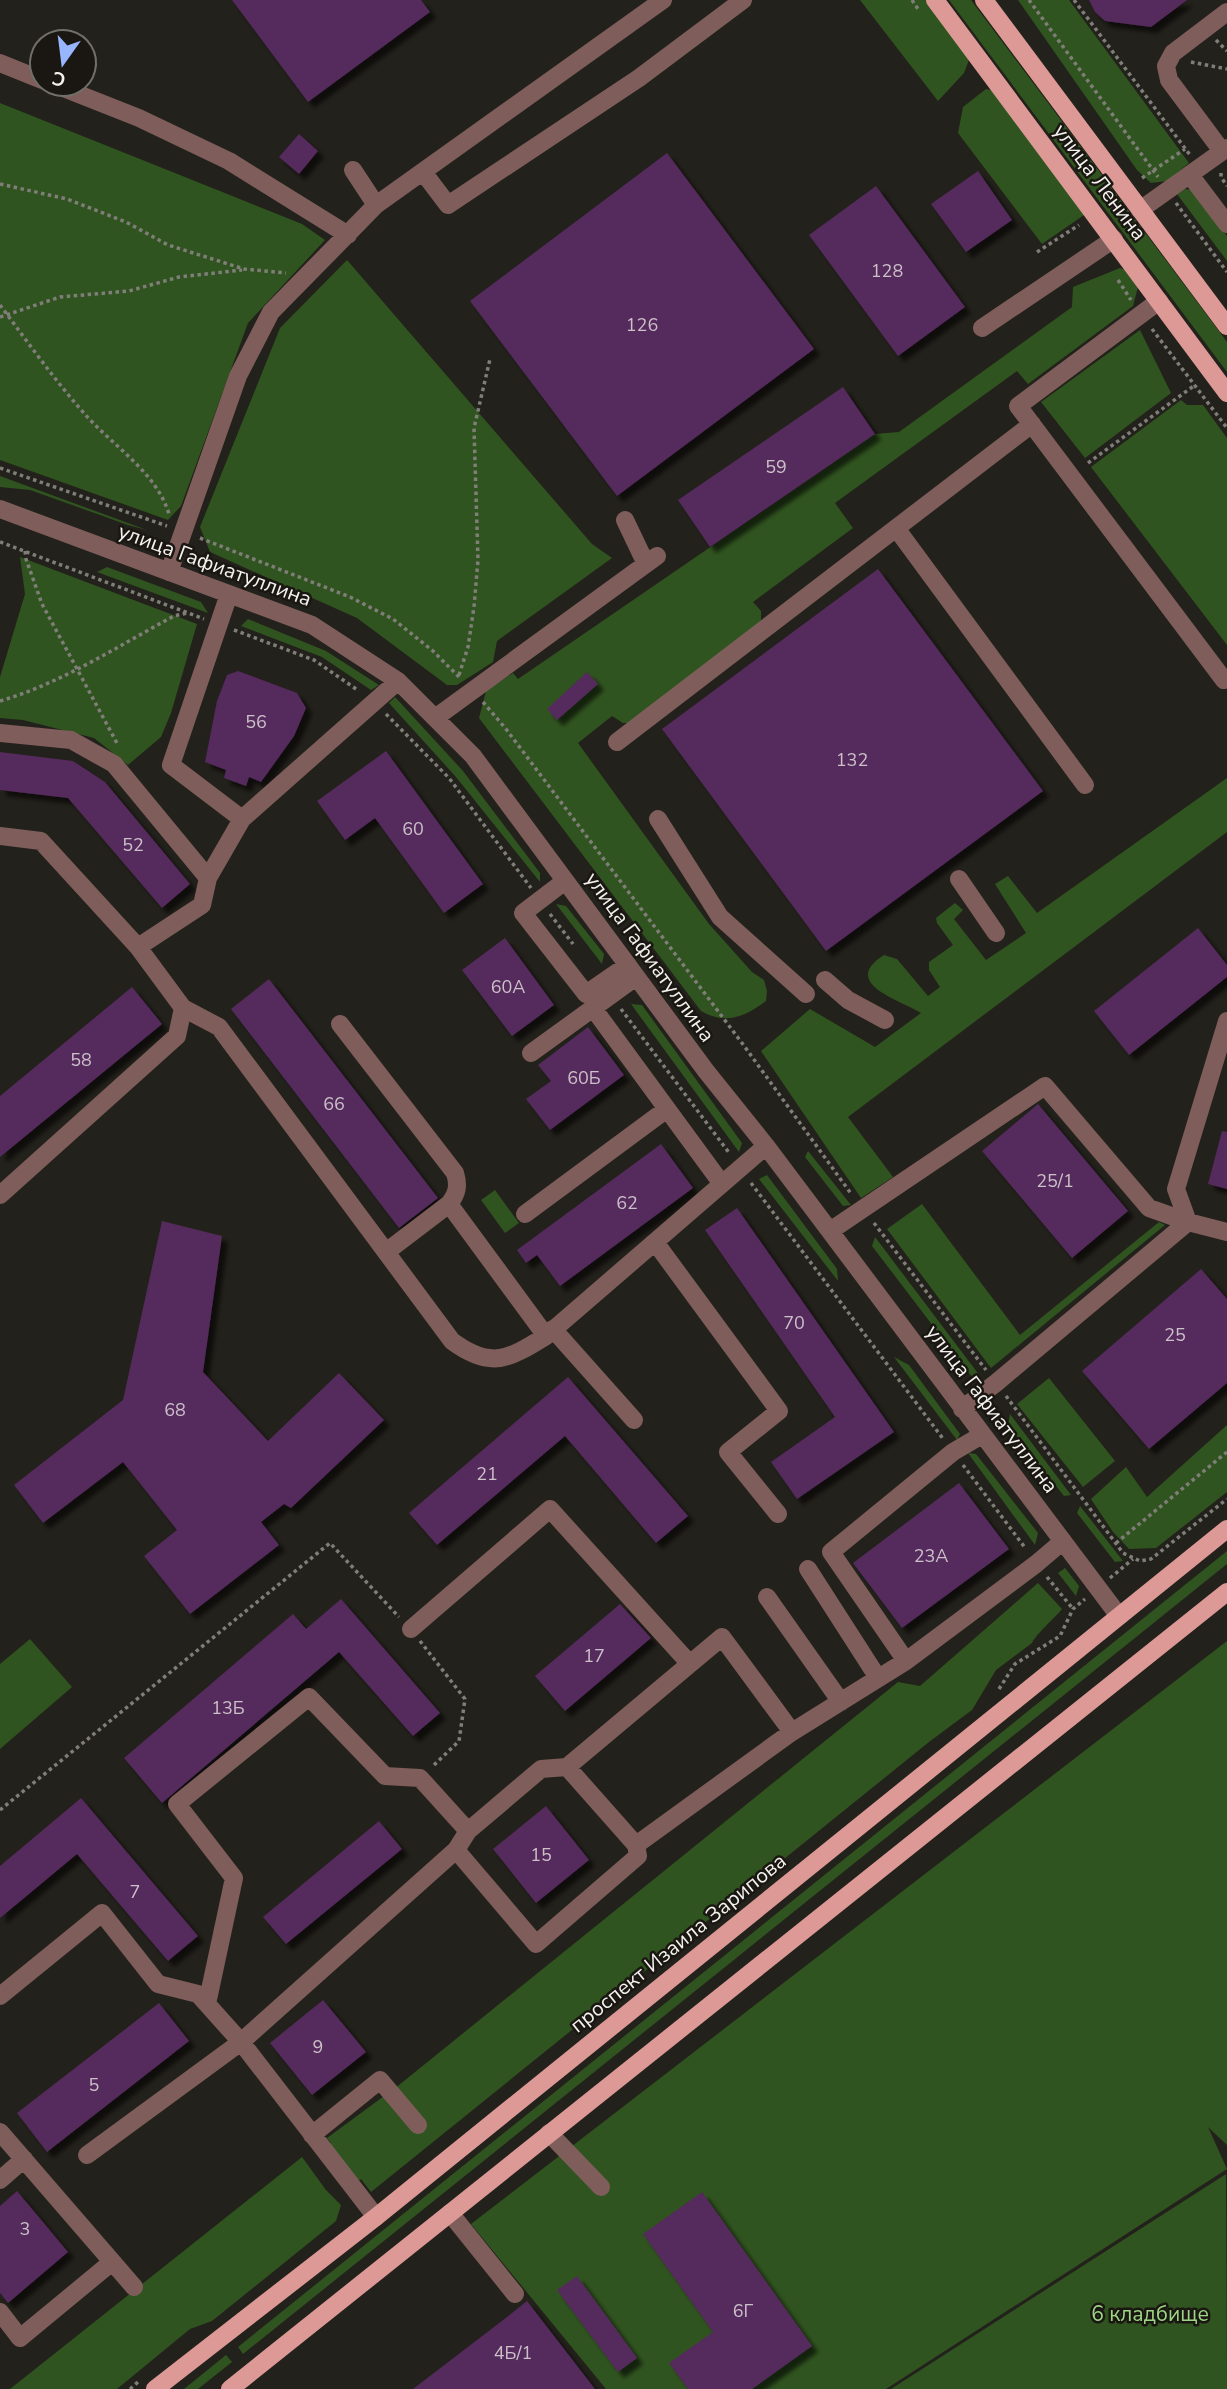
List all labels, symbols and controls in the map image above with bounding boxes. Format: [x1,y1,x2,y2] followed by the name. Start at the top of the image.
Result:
[28,28,98,98] north arrow
[50,64,69,93] text: С
[1047,118,1153,246] street label: улица Ленина
[871,259,903,283] house number: 128
[626,313,658,337] house number: 126
[765,455,787,479] house number: 59
[114,517,316,613] street label: улица Гафиатуллина
[245,710,267,734] house number: 56
[836,748,868,772] house number: 132
[402,817,424,841] house number: 60
[122,833,144,857] house number: 52
[579,866,721,1048] street label: улица Гафиатуллина
[491,975,525,999] house number: 60А
[70,1048,92,1072] house number: 58
[567,1066,601,1090] house number: 60Б
[323,1092,345,1116] house number: 66
[1036,1169,1074,1193] house number: 25/1
[616,1191,638,1215] house number: 62
[783,1311,805,1335] house number: 70
[919,1319,1065,1499] street label: улица Гафиатуллина
[1164,1323,1186,1347] house number: 25
[164,1398,186,1422] house number: 68
[476,1462,498,1486] house number: 21
[914,1544,948,1568] house number: 23А
[583,1644,605,1668] house number: 17
[211,1696,245,1720] house number: 13Б
[530,1843,552,1867] house number: 15
[564,1847,792,2039] street label: проспект Изаила Зарипова
[130,1880,140,1904] house number: 7
[313,2035,323,2059] house number: 9
[89,2073,99,2097] house number: 5
[20,2217,30,2241] house number: 3
[733,2299,754,2323] house number: 6Г
[1091,2300,1209,2328] park label: 6 кладбище
[494,2341,532,2365] house number: 4Б/1

